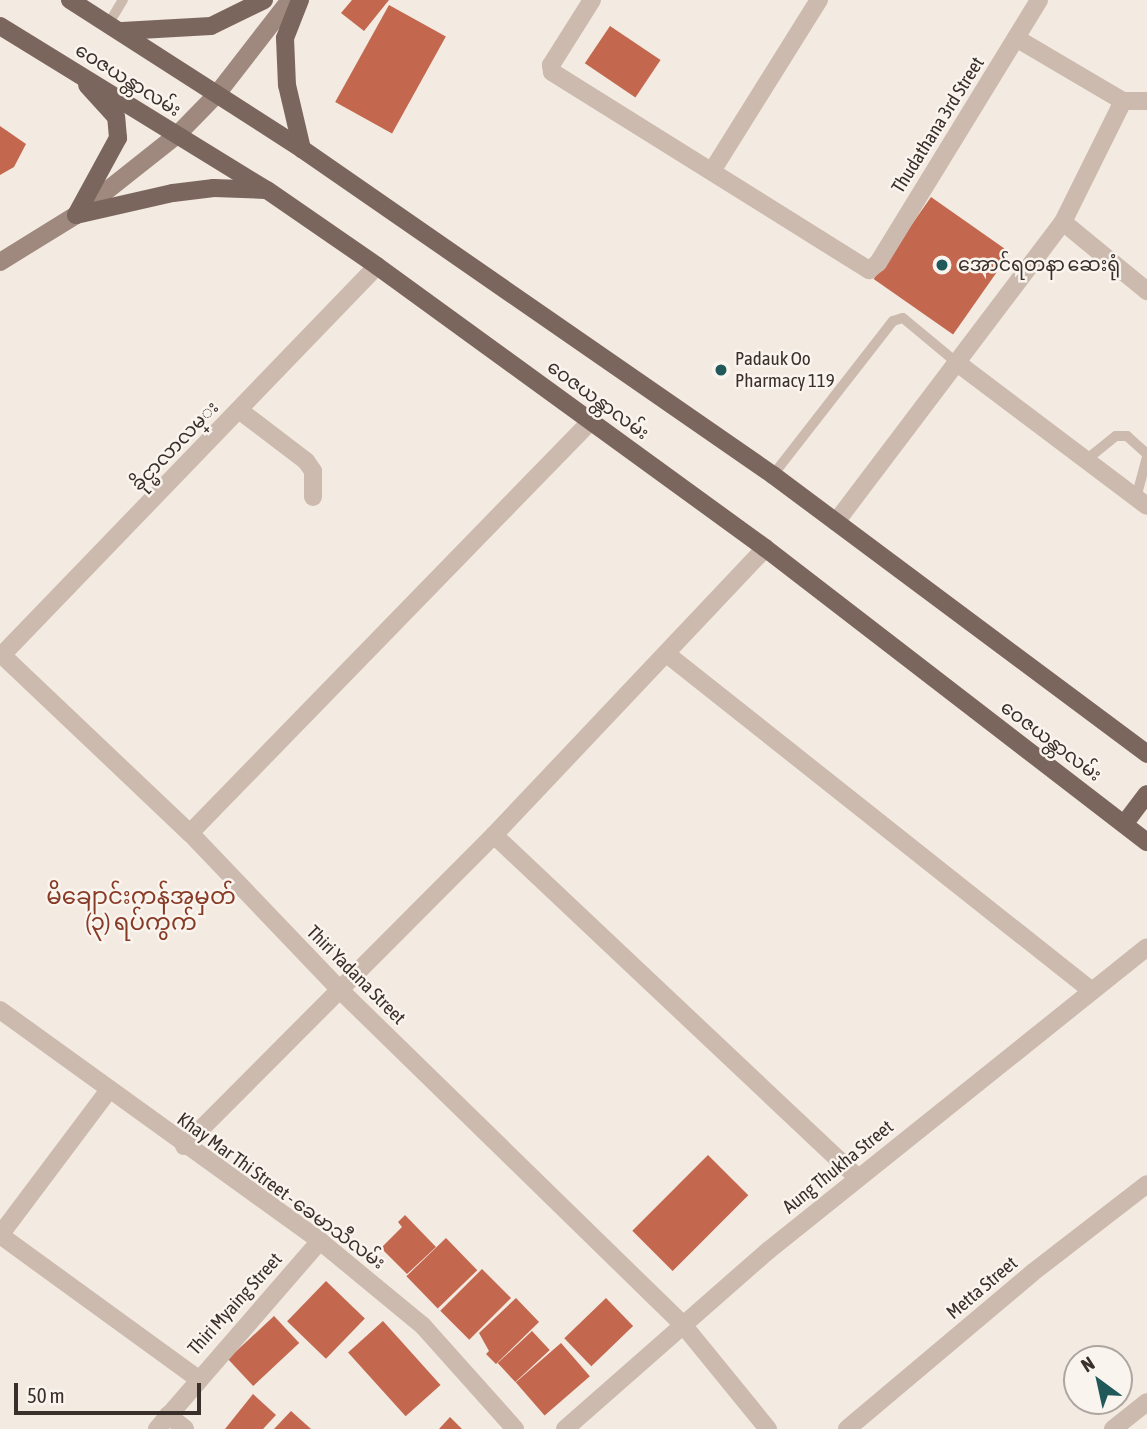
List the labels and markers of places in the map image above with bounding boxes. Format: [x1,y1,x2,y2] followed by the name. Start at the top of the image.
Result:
[958,254,1120,276] place label: အောင်ရတနာ ဆေးရုံ
[932,255,952,275] marker: အောင်ရတနာ ဆေးရုံ
[735,348,835,392] place label: Padauk Oo Pharmacy 119
[713,362,729,378] marker: Padauk Oo Pharmacy 119

